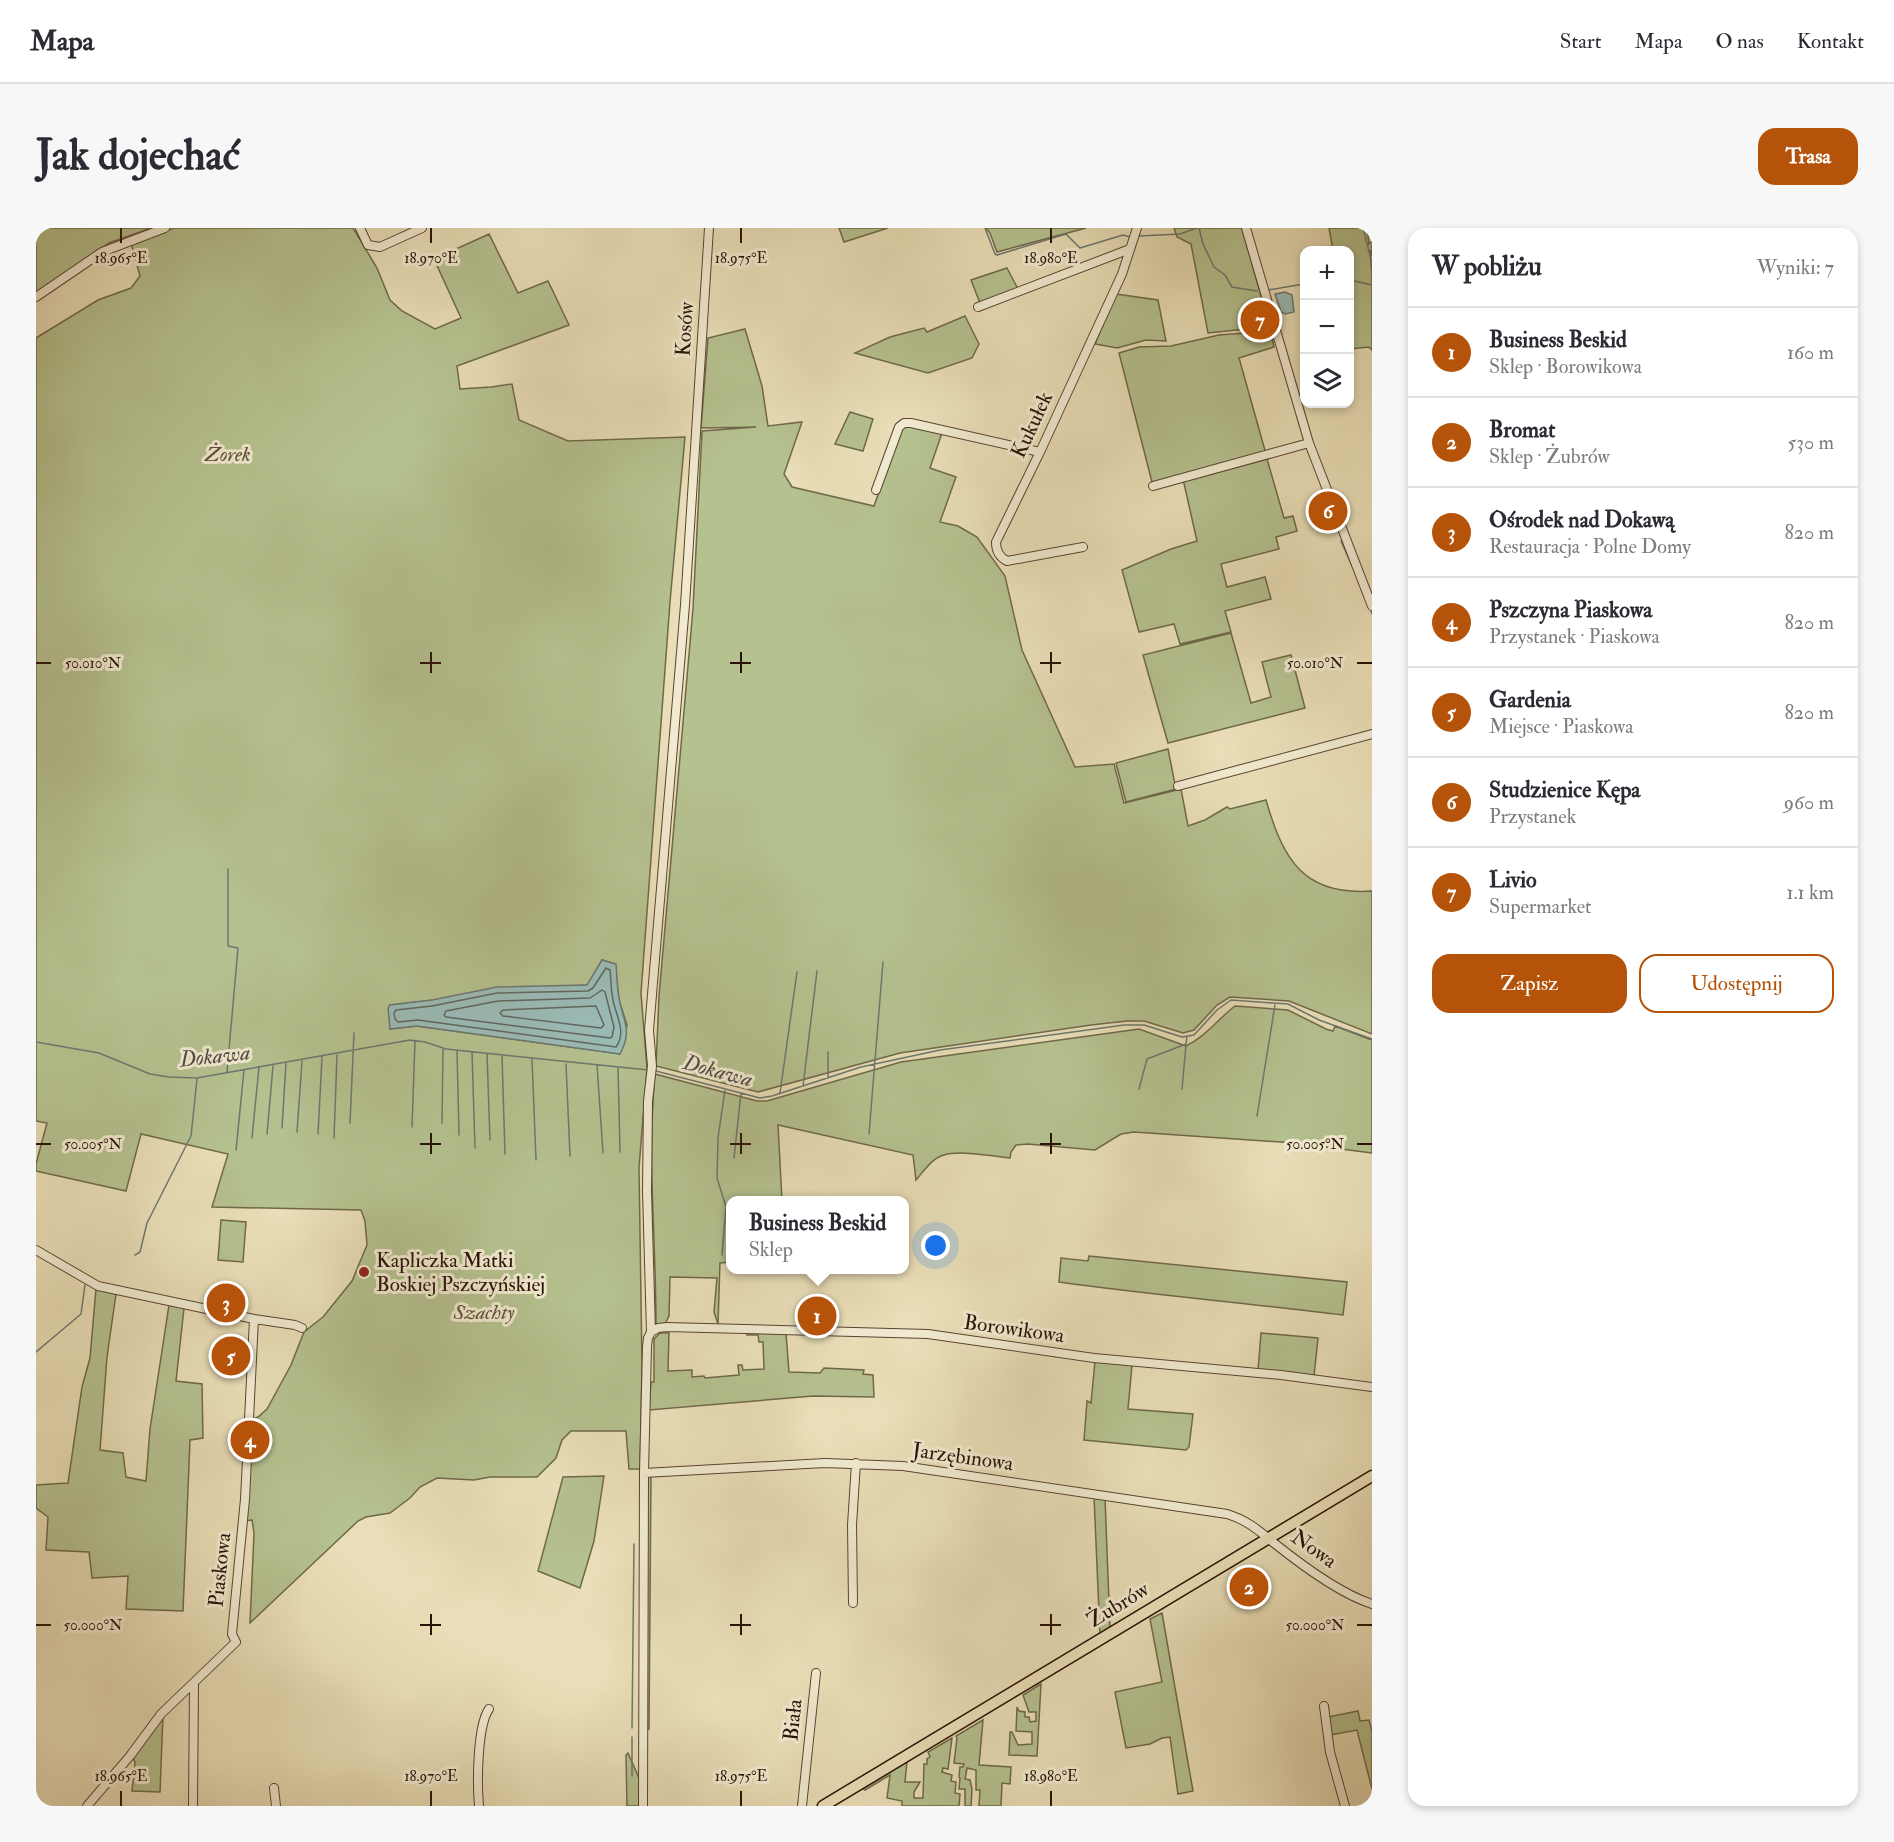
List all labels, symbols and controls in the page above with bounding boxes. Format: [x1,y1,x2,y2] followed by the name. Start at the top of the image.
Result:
[30,24,94,59] text: Mapa
[1560,28,1602,55] text: Start
[1635,28,1683,55] text: Mapa
[1716,28,1764,55] text: O nas
[1797,28,1864,55] text: Kontakt
[1758,128,1858,185] button: Trasa
[36,130,240,182] text: Jak dojechać
[1300,246,1354,408] map controls
[1300,246,1354,300] button: +
[94,249,148,268] text: 18.965°E
[404,249,458,268] text: 18.970°E
[715,249,767,268] text: 18.975°E
[1024,249,1078,268] text: 18.980°E
[1432,251,1542,283] text: W pobliżu
[1757,255,1834,280] text: Wyniki: 7
[1240,298,1280,343] pin: 7
[670,300,700,357] street label: Kosów
[1300,300,1354,354] button: −
[1489,326,1627,354] text: Business Beskid
[1448,340,1455,365] text: 1
[1787,340,1834,365] text: 160 m
[1300,354,1354,408] button: layers
[1489,354,1642,379] text: Sklep · Borowikowa
[1005,388,1059,462] street label: Kukułek
[1489,416,1555,444] text: Bromat
[1446,430,1457,455] text: 2
[1788,430,1834,455] text: 530 m
[204,441,251,468] park label: Żorek
[1489,444,1610,469] text: Sklep · Żubrów
[1308,488,1348,534] pin: 6
[1489,506,1674,534] text: Ośrodek nad Dokawą
[1448,520,1455,545] text: 3
[1784,520,1834,545] text: 820 m
[1489,534,1691,559] text: Restauracja · Polne Domy
[1489,596,1652,624] text: Pszczyna Piaskowa
[1446,610,1457,635] text: 4
[1784,610,1834,635] text: 820 m
[1489,624,1660,649] text: Przystanek · Piaskowa
[65,654,122,673] text: 50.010°N
[1287,654,1344,673] text: 50.010°N
[1489,686,1571,714] text: Gardenia
[1447,700,1456,725] text: 5
[1784,700,1834,725] text: 820 m
[1489,714,1633,739] text: Miejsce · Piaskowa
[1489,776,1640,804] text: Studzienice Kępa
[1446,790,1457,815] text: 6
[1784,790,1834,815] text: 960 m
[1489,804,1576,829] text: Przystanek
[1489,866,1537,894] text: Livio
[1447,880,1456,905] text: 7
[1787,880,1834,905] text: 1.1 km
[1489,894,1592,919] text: Supermarket
[1432,954,1627,1013] button: Zapisz
[1639,954,1834,1013] button: Udostępnij
[177,1038,252,1074] water label: Dokawa
[679,1048,756,1094] water label: Dokawa
[64,1135,122,1154] text: 50.005°N
[1286,1135,1344,1154] text: 50.005°N
[726,1196,909,1274] popup
[749,1209,886,1237] text: Business Beskid
[921,1231,950,1260] your location
[749,1237,793,1262] text: Sklep
[376,1247,545,1298] place label: Kapliczka Matki Boskiej Pszczyńskiej
[357,1265,371,1279] marker: Kapliczka Matki Boskiej Pszczyńskiej
[206,1280,246,1326] pin: 3
[798,1294,836,1338] pin: 1
[453,1299,515,1326] park label: Szachty
[962,1309,1066,1349] street label: Borowikowa
[212,1334,250,1378] pin: 5
[230,1418,270,1462] pin: 4
[910,1436,1016,1477] street label: Jarzębinowa
[1286,1524,1342,1575] street label: Nowa
[203,1531,237,1609] street label: Piaskowa
[1230,1564,1268,1610] pin: 2
[1082,1576,1155,1634] street label: Żubrów
[64,1616,123,1635] text: 50.000°N
[1286,1616,1345,1635] text: 50.000°N
[777,1697,809,1742] street label: Biała
[94,1767,148,1786] text: 18.965°E
[404,1767,458,1786] text: 18.970°E
[715,1767,767,1786] text: 18.975°E
[1024,1767,1078,1786] text: 18.980°E

